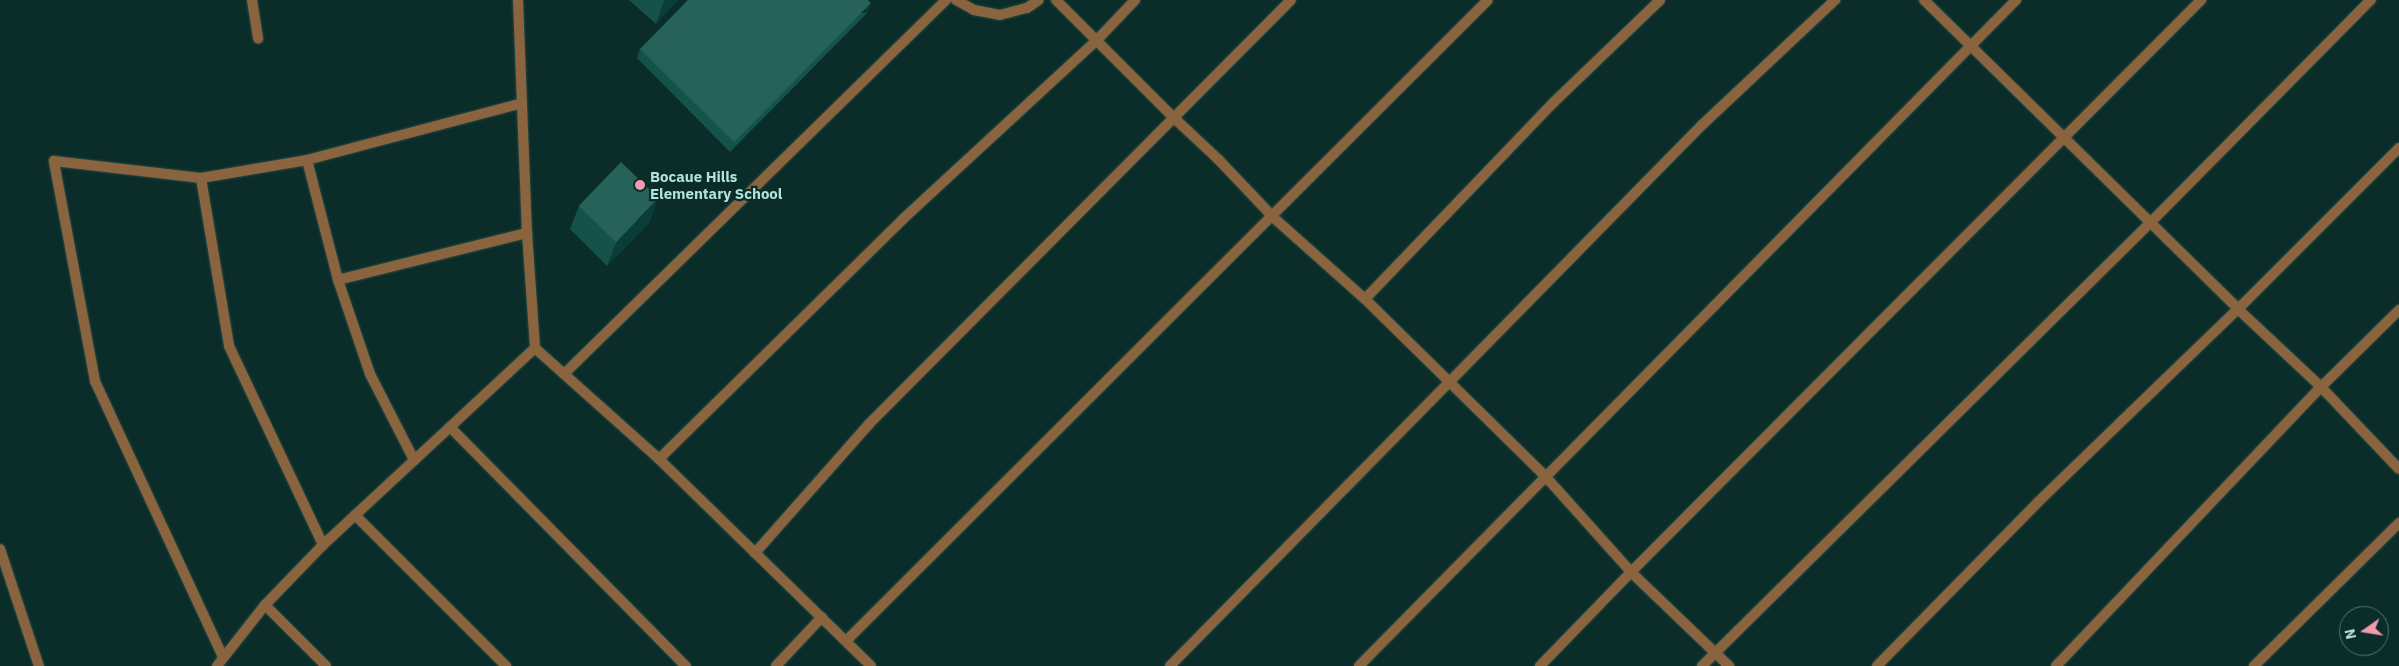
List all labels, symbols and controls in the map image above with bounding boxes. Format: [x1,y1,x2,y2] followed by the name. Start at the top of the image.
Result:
[650,167,782,202] place label: Bocaue Hills Elementary School
[634,179,646,191] marker: Bocaue Hills Elementary School
[2339,606,2389,656] north arrow
[2340,627,2360,641] text: N

